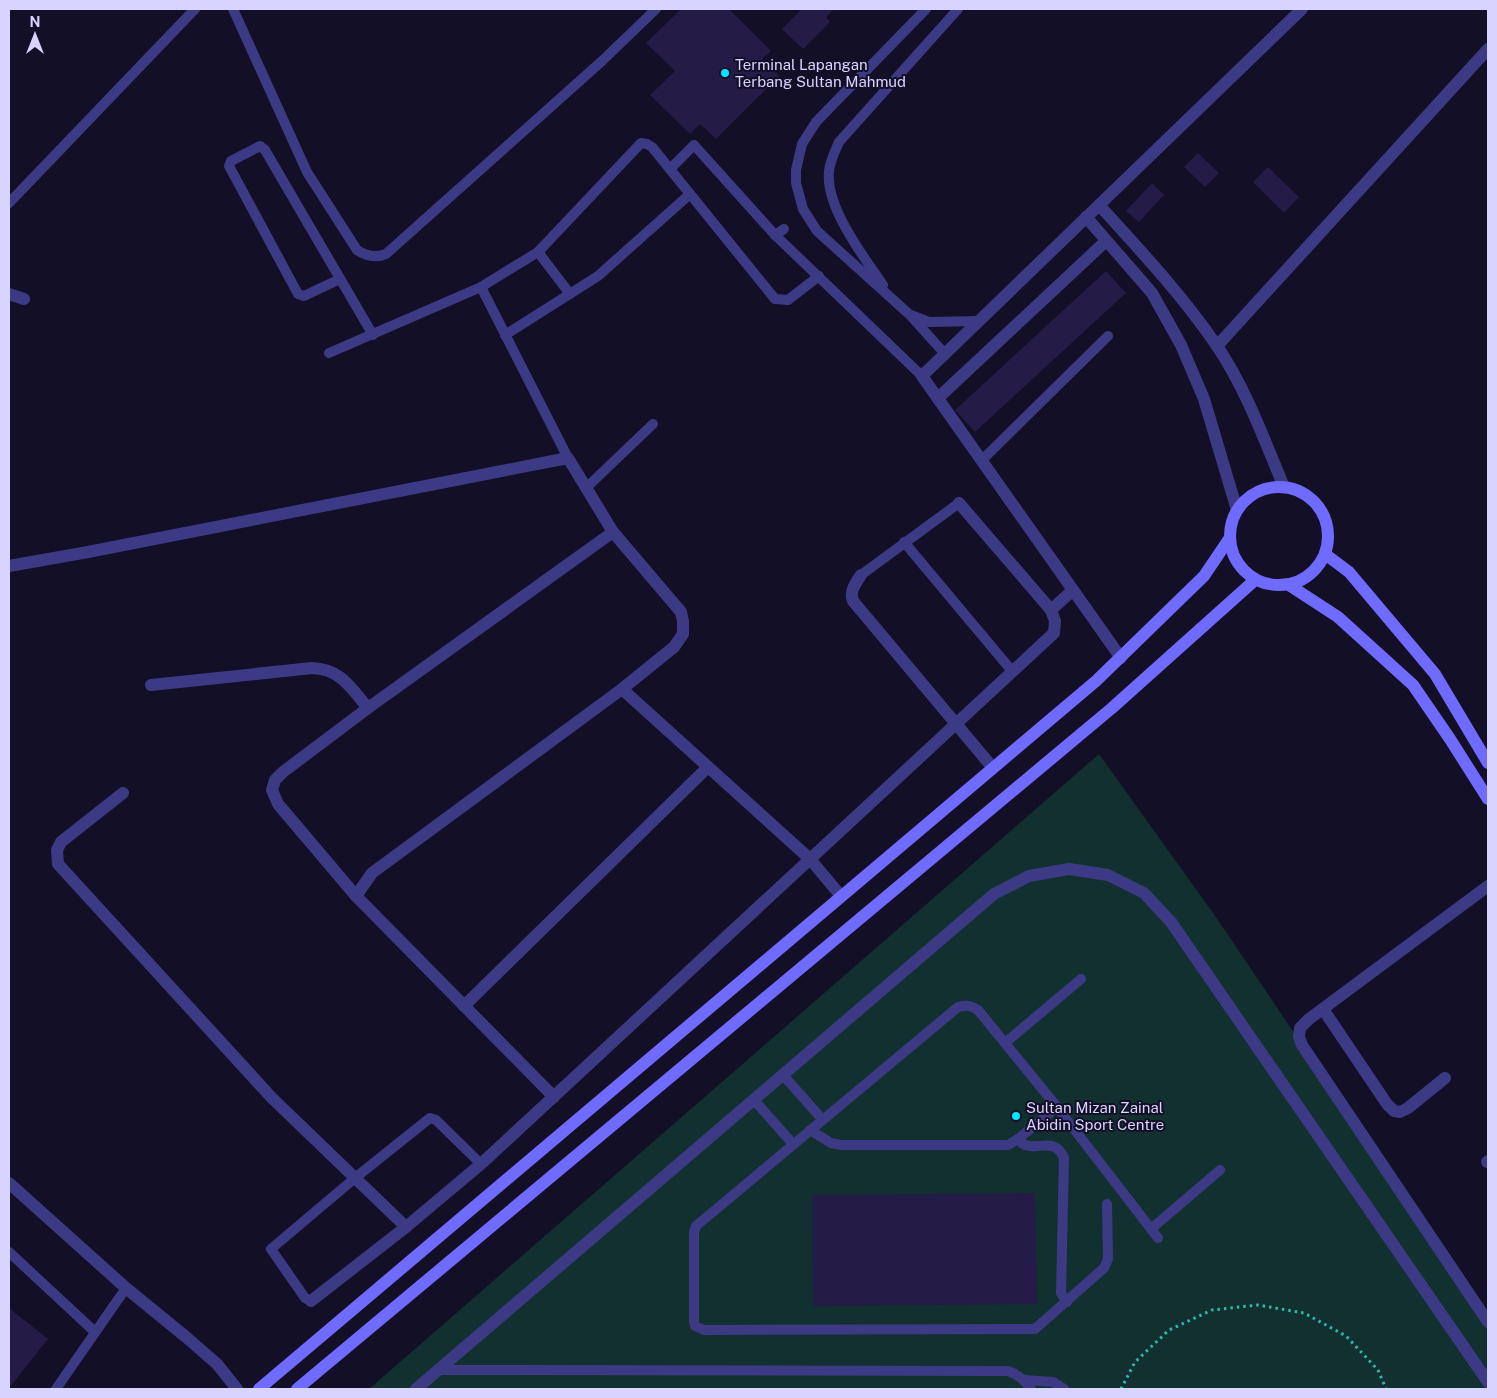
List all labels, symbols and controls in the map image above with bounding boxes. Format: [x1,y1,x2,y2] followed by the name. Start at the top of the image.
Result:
[10,10,60,60] north arrow
[30,14,40,30] text: N
[735,56,906,90] place label: Terminal Lapangan Terbang Sultan Mahmud
[719,67,731,79] marker: Terminal Lapangan Terbang Sultan Mahmud
[1026,1099,1164,1133] place label: Sultan Mizan Zainal Abidin Sport Centre
[1010,1110,1022,1122] marker: Sultan Mizan Zainal Abidin Sport Centre

